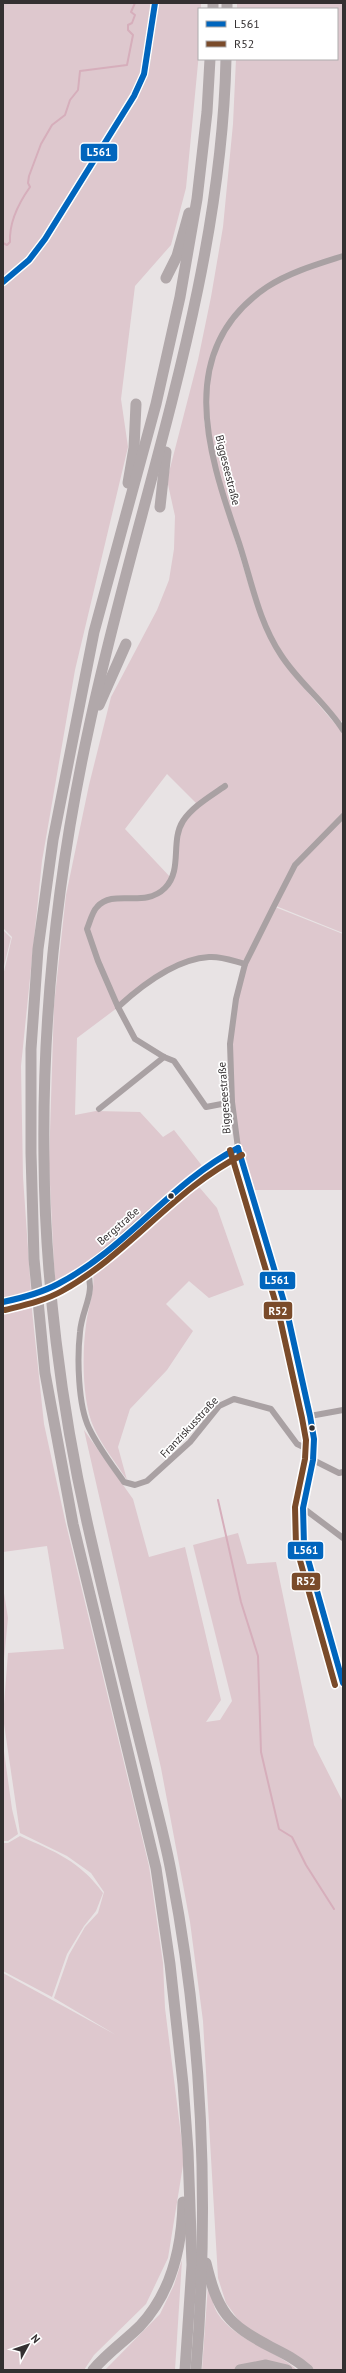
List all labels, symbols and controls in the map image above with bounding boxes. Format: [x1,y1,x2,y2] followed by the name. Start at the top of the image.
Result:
[198,8,338,60] legend
[234,16,260,31] text: L561
[234,36,254,51] text: R52
[80,143,118,162] line badge: L561
[87,145,111,159] text: L561
[212,433,244,507] street label: Biggeseestraße
[214,1061,233,1134] street label: Biggeseestraße
[166,1191,176,1201] unlabelled marker
[94,1204,142,1248] street label: Bergstraße
[259,1271,296,1290] line badge: L561
[265,1273,289,1287] text: L561
[263,1301,293,1320] line badge: R52
[268,1304,288,1318] text: R52
[157,1393,221,1461] street label: Franziskusstraße
[307,1423,317,1433] unlabelled marker
[287,1541,324,1560] line badge: L561
[294,1543,318,1557] text: L561
[291,1572,321,1591] line badge: R52
[296,1574,316,1588] text: R52
[8,2325,48,2365] north arrow
[28,2331,43,2346] text: N

